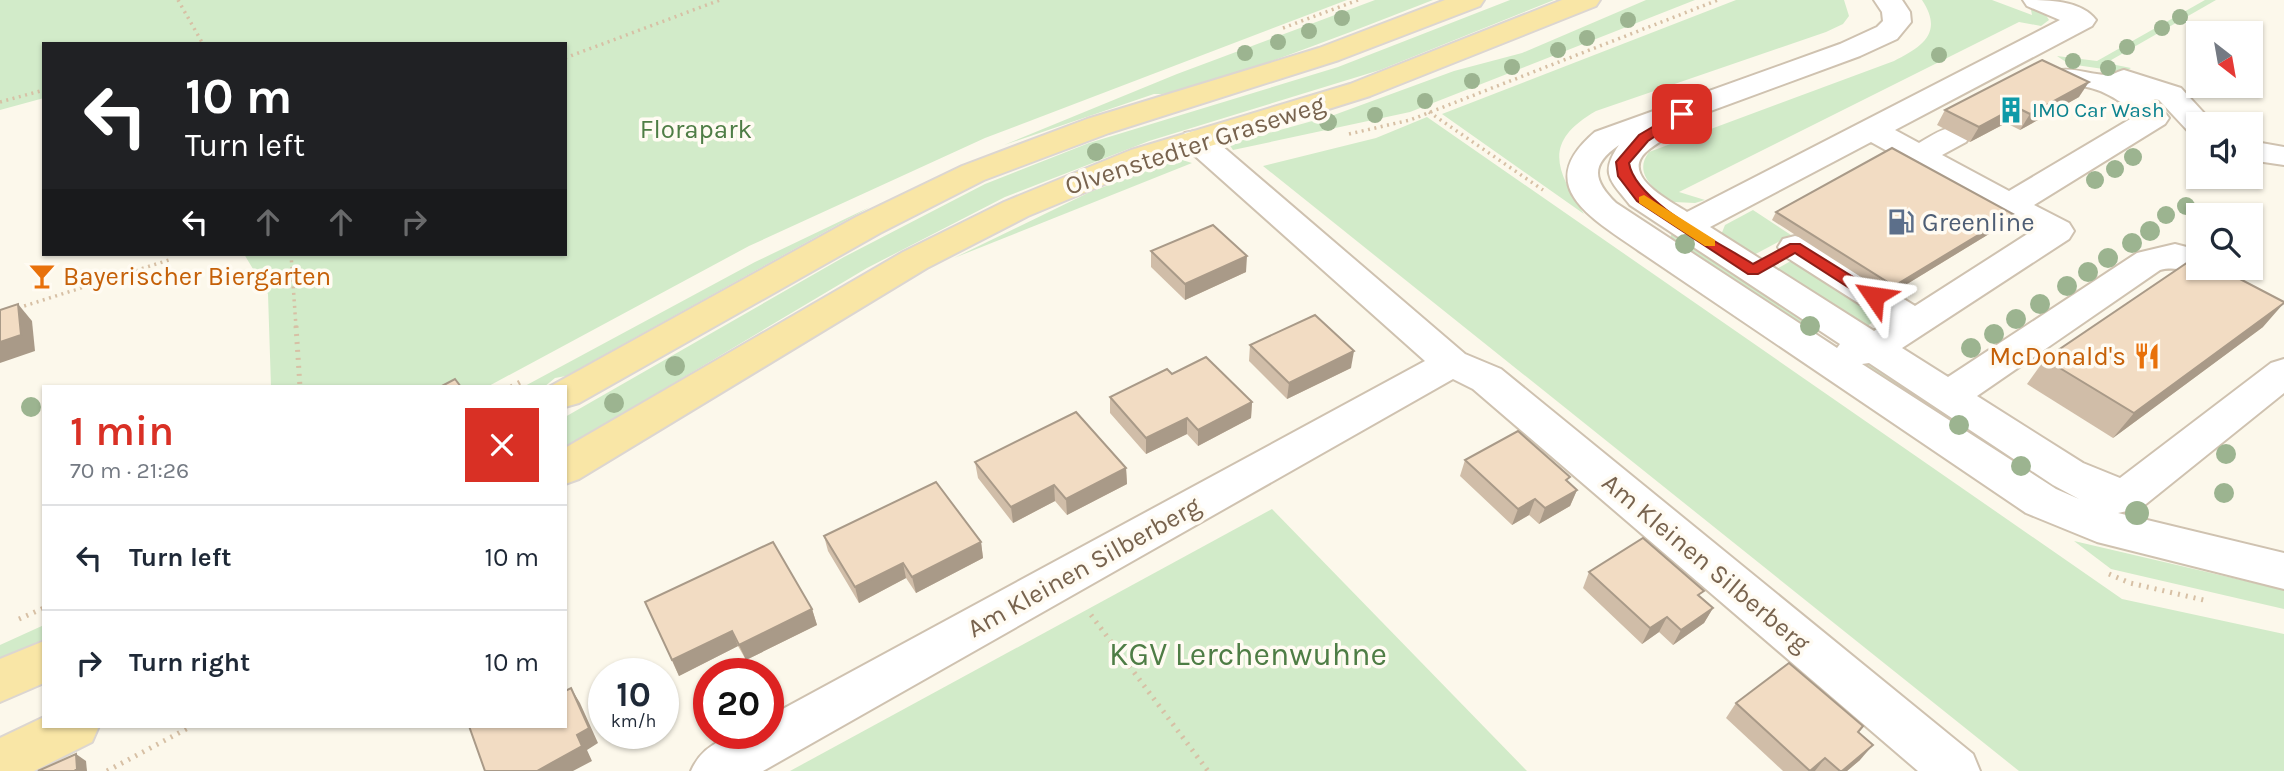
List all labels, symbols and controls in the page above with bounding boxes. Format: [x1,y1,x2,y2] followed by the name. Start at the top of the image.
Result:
[2186,21,2263,98] north arrow
[2186,21,2263,280] map controls
[185,68,292,125] text: 10 m
[70,70,161,161] icon: left
[1652,84,1712,144] pin
[1061,88,1329,202] street label: Olvenstedter Graseweg
[1663,95,1701,133] icon: arrive
[1996,95,2026,125] building icon: IMO Car Wash
[2032,98,2165,122] place label: IMO Car Wash
[2186,112,2263,189] button: sound
[640,114,752,145] park label: Florapark
[185,127,305,164] text: Turn left
[176,203,214,241] icon: left
[249,203,287,241] icon: ahead
[322,203,360,241] icon: ahead
[395,203,433,241] icon: right
[2186,203,2263,280] button: search
[1886,207,1916,237] fuel station icon: Greenline
[1922,207,2035,238] place label: Greenline
[1837,259,1911,333] position arrow
[27,261,57,291] bar icon: Bayerischer Biergarten
[63,261,331,292] place label: Bayerischer Biergarten
[1989,341,2126,372] place label: McDonald's
[2132,341,2162,371] restaurant icon: McDonald's
[70,406,174,456] text: 1 min
[465,408,539,482] button: close
[70,457,189,484] text: 70 m · 21:26
[1596,467,1816,659] street label: Am Kleinen Silberberg
[962,490,1206,644] street label: Am Kleinen Silberberg
[70,539,108,577] icon: left
[129,542,231,573] text: Turn left
[484,542,539,573] text: 10 m
[1109,636,1387,673] park label: KGV Lerchenwuhne
[70,644,108,682] icon: right
[129,647,250,678] text: Turn right
[484,647,539,678] text: 10 m
[693,658,784,749] speed limit sign: 20
[616,674,651,715] text: 10
[611,710,656,732] text: km/h

